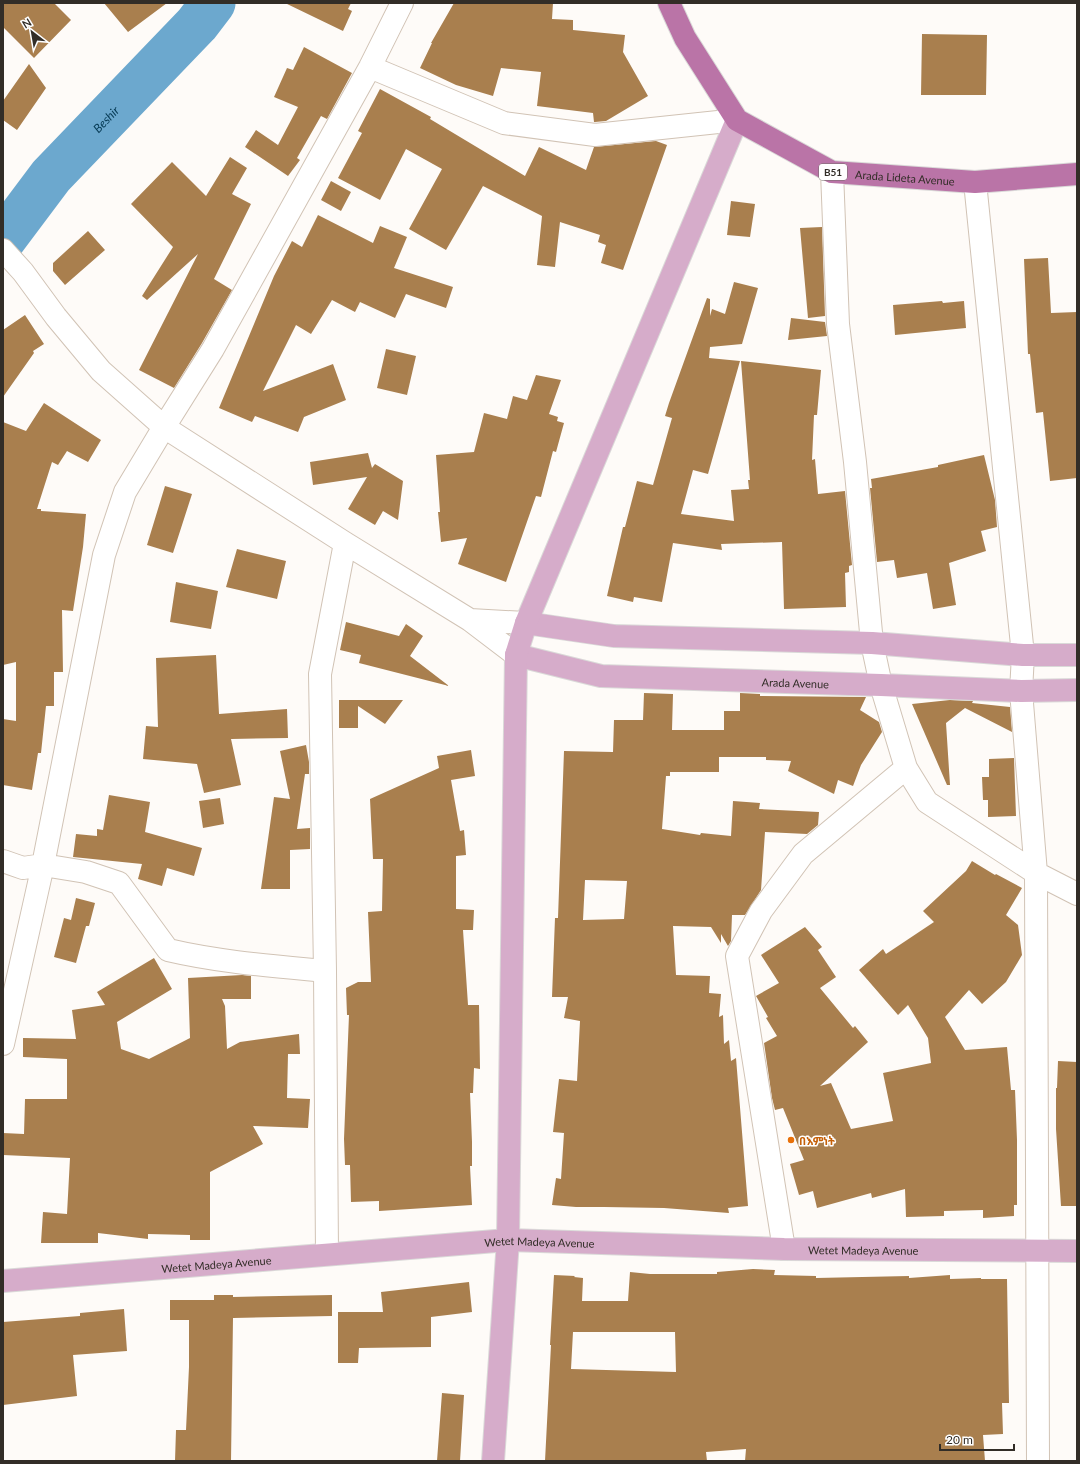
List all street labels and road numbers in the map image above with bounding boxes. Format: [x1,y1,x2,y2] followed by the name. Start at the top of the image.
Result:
[819,164,847,180] road number: B51
[855,167,955,187] street label: Arada Lideta Avenue
[761,675,829,690] street label: Arada Avenue
[484,1233,595,1249] street label: Wetet Madeya Avenue
[808,1243,919,1256] street label: Wetet Madeya Avenue
[161,1253,272,1275] street label: Wetet Madeya Avenue

